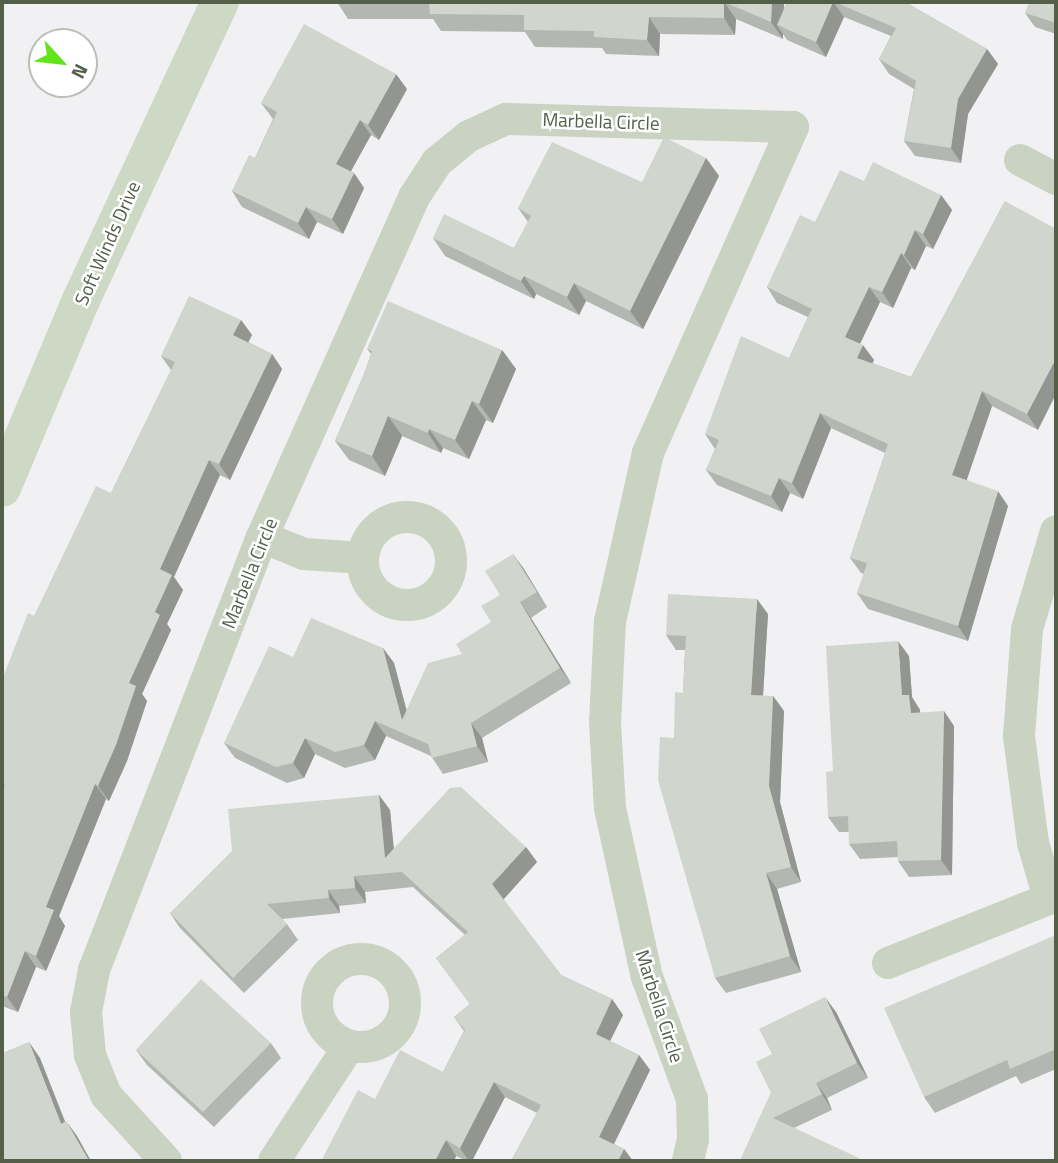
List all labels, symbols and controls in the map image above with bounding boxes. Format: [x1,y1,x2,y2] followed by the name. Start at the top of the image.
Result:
[28,28,98,98] north arrow
[64,59,96,84] text: N
[542,108,660,134] street label: Marbella Circle
[69,177,145,309] street label: Soft Winds Drive
[216,514,282,632] street label: Marbella Circle
[631,947,689,1065] street label: Marbella Circle

